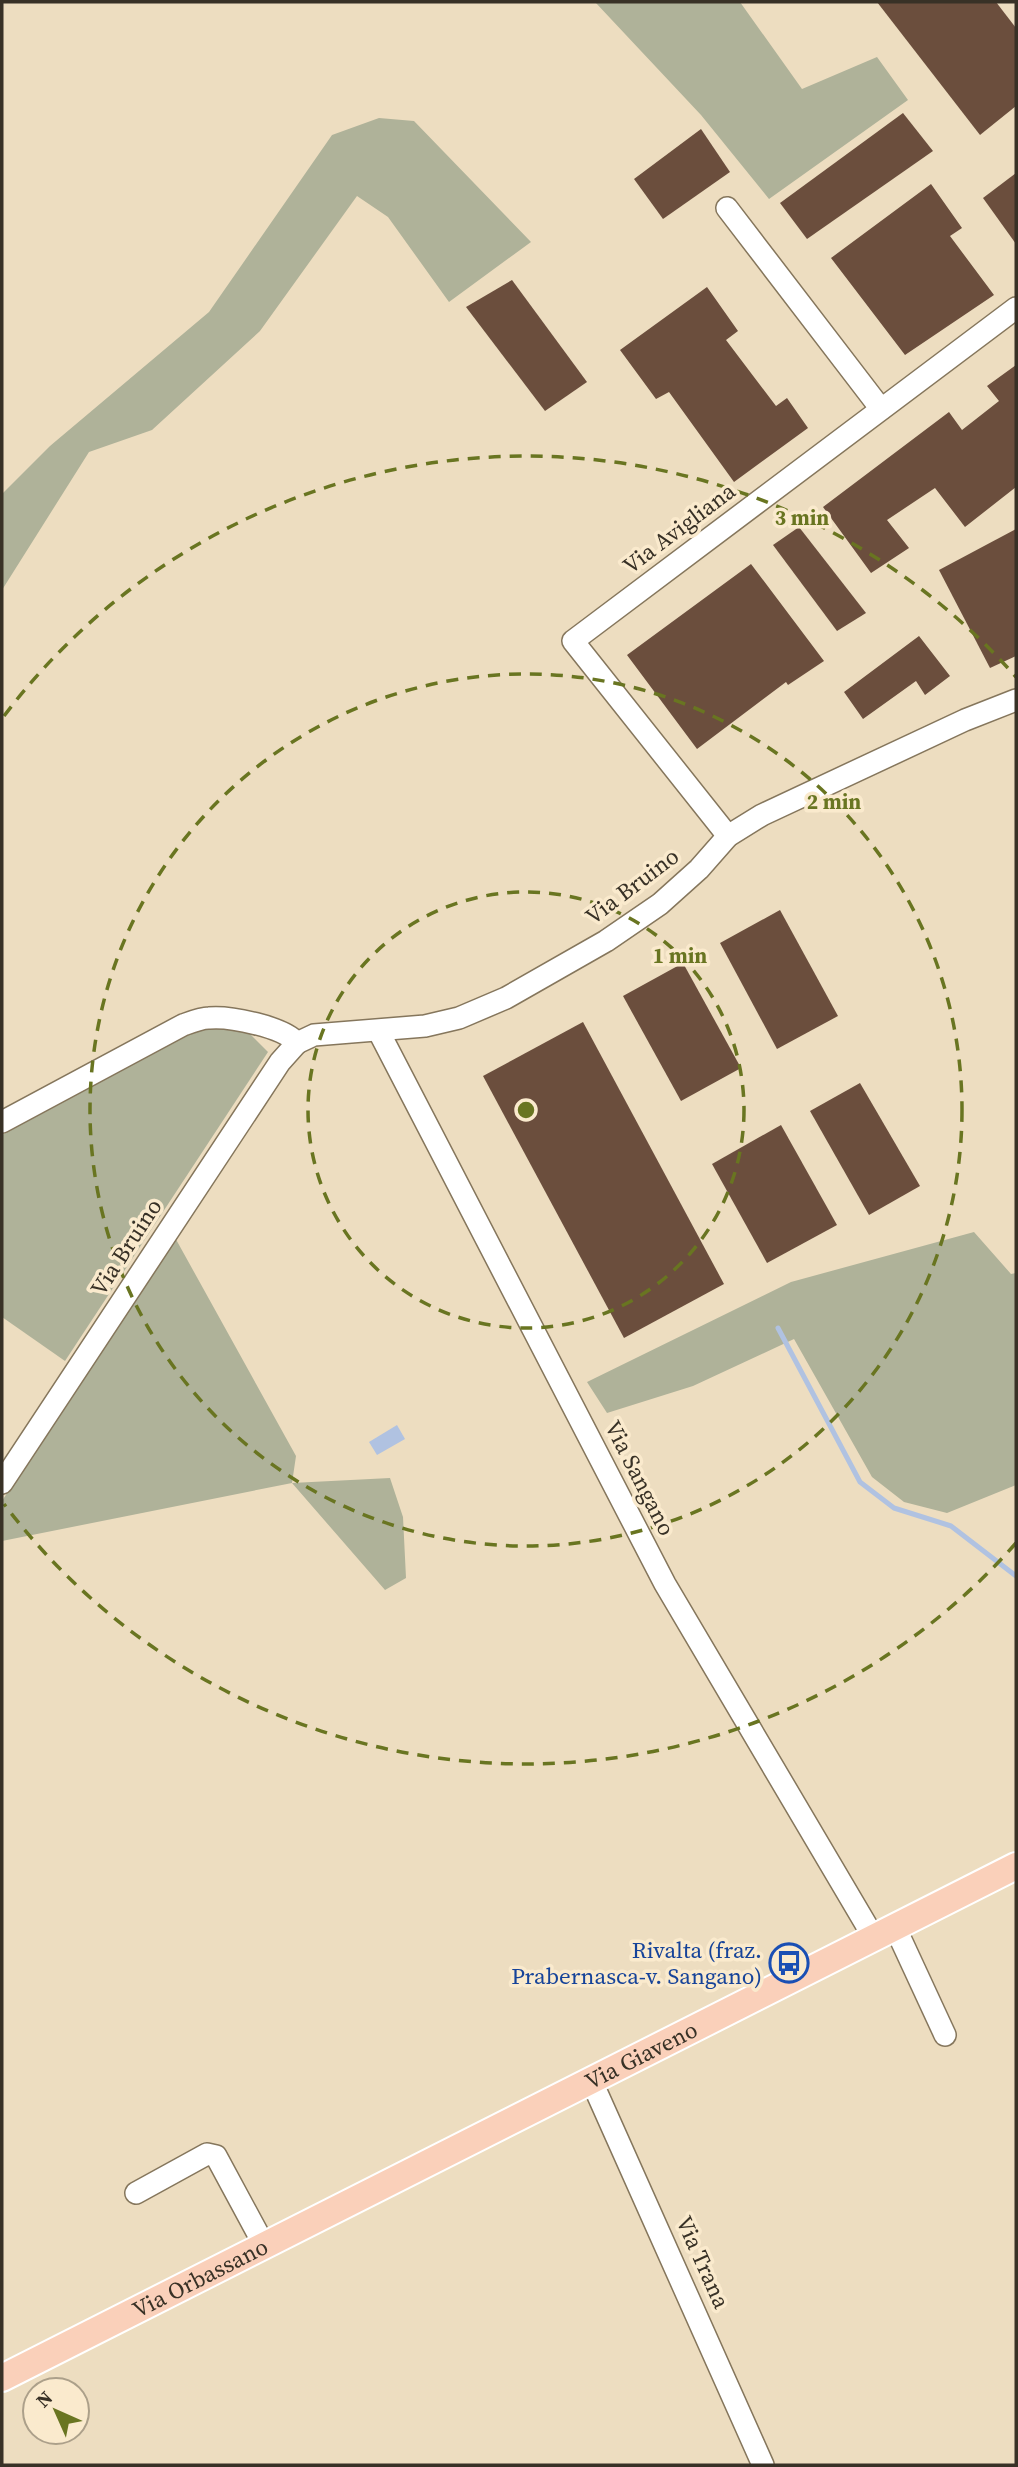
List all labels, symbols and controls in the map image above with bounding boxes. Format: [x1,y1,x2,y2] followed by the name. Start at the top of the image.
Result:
[616,475,742,581] street label: Via Avigliana
[775,503,829,532] text: 3 min
[807,787,861,816] text: 2 min
[579,840,685,932] street label: Via Bruino
[653,941,707,970] text: 1 min
[514,1098,538,1122] centre of rings
[83,1192,169,1302] street label: Via Bruino
[597,1415,683,1541] street label: Via Sangano
[511,1934,762,1992] place label: Rivalta (fraz. Prabernasca-v. Sangano)
[768,1942,810,1984] bus stop icon: Rivalta (fraz. Prabernasca-v. Sangano)
[579,2013,703,2097] street label: Via Giaveno
[668,2211,738,2314] street label: Via Trana
[127,2230,273,2325] street label: Via Orbassano
[21,2376,91,2446] north arrow
[30,2385,58,2413] text: N

